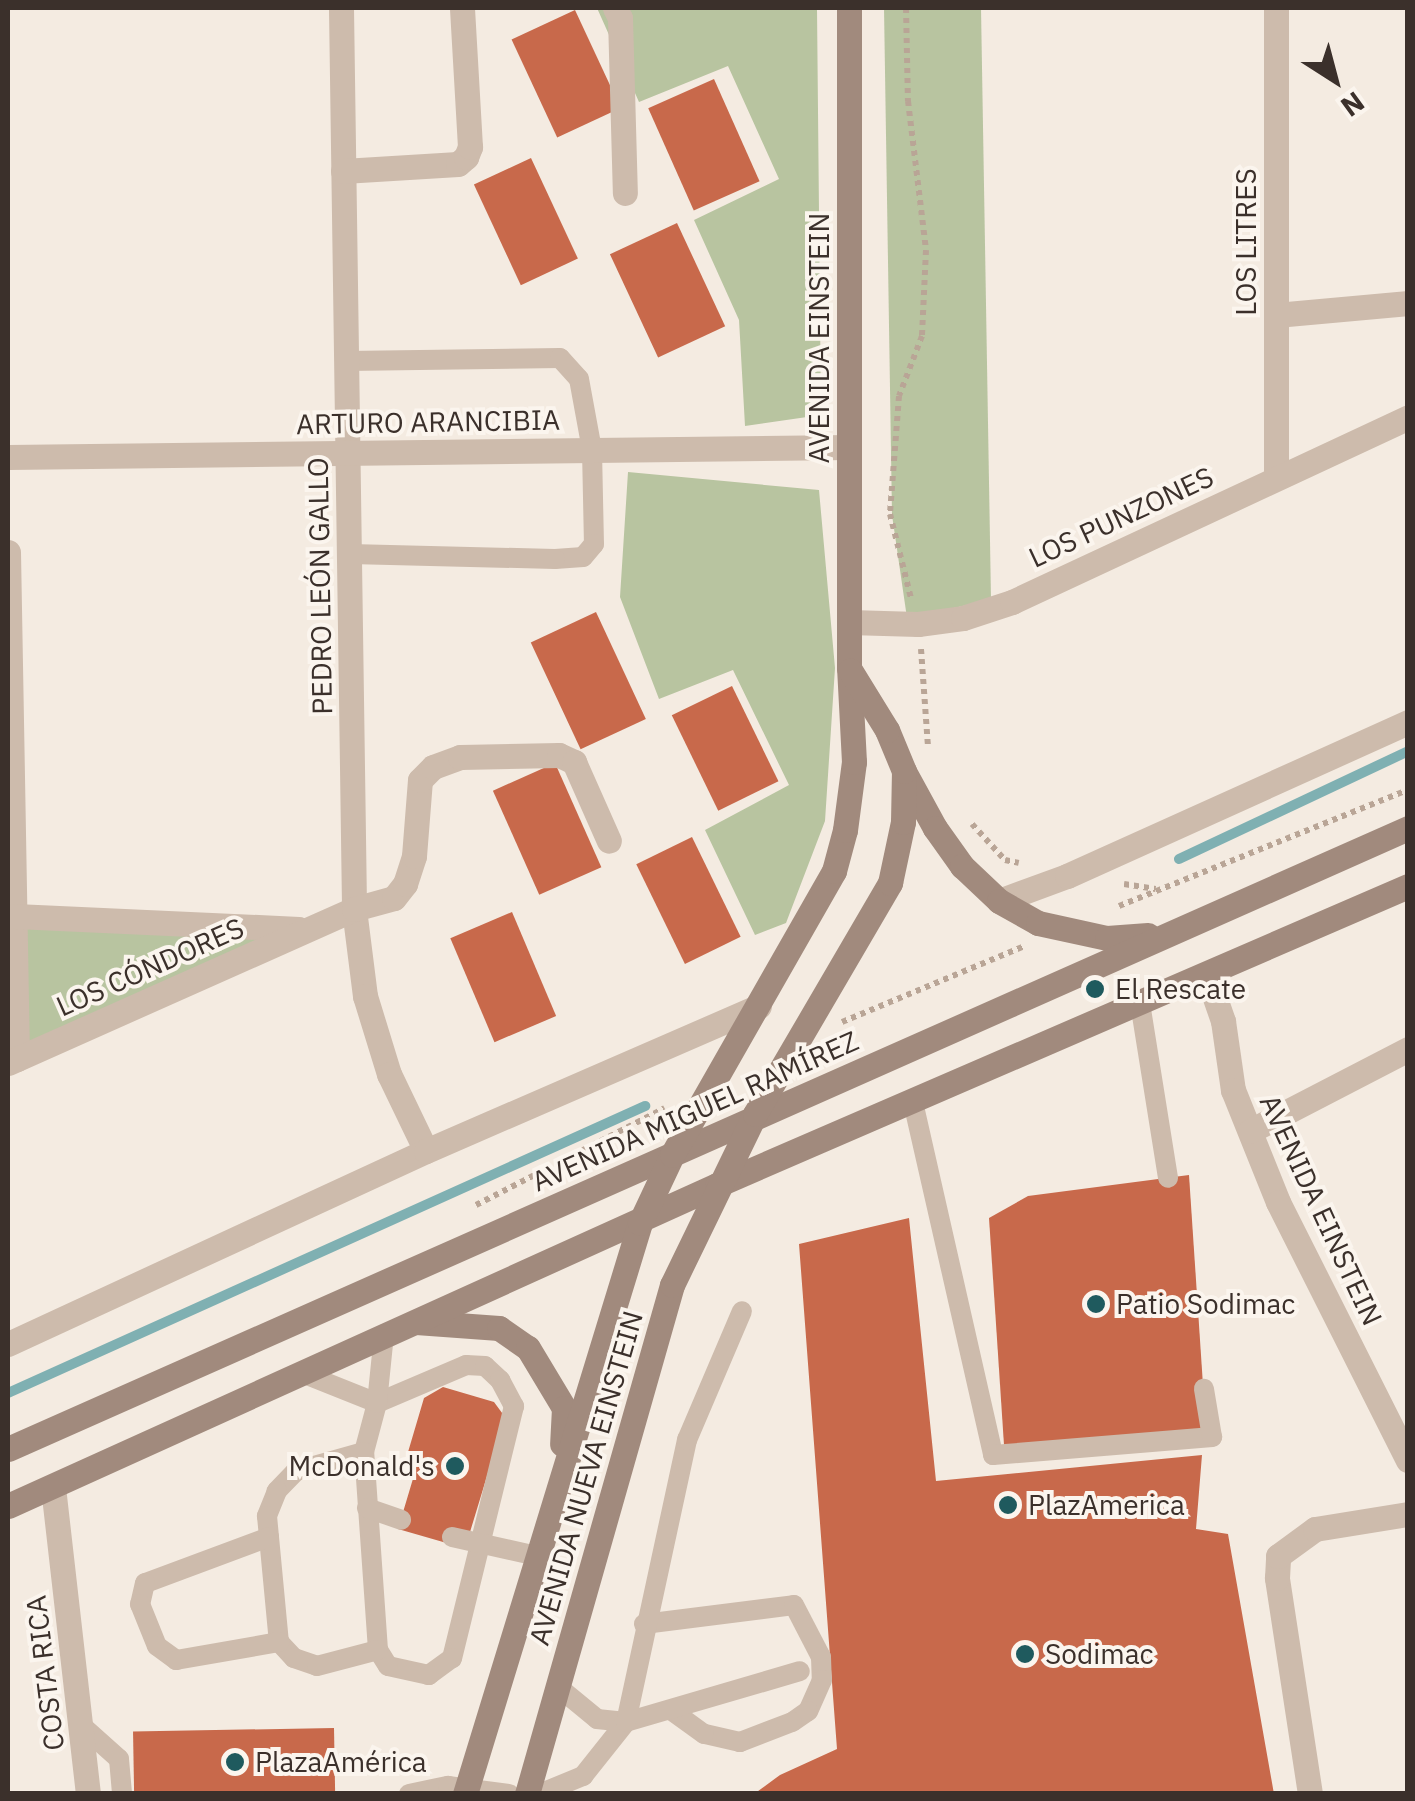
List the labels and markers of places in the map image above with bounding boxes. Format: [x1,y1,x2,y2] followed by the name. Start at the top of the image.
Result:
[1115,972,1246,1006] place label: El Rescate
[1084,978,1106,1000] marker: El Rescate
[1116,1287,1295,1321] place label: Patio Sodimac
[1085,1293,1107,1315] marker: Patio Sodimac
[289,1449,435,1483] place label: McDonald's
[444,1455,466,1477] marker: McDonald's
[1028,1488,1185,1522] place label: PlazAmerica
[997,1494,1019,1516] marker: PlazAmerica
[1045,1637,1154,1671] place label: Sodimac
[1014,1643,1036,1665] marker: Sodimac
[255,1745,427,1779] place label: PlazaAmérica
[224,1751,246,1773] marker: PlazaAmérica

